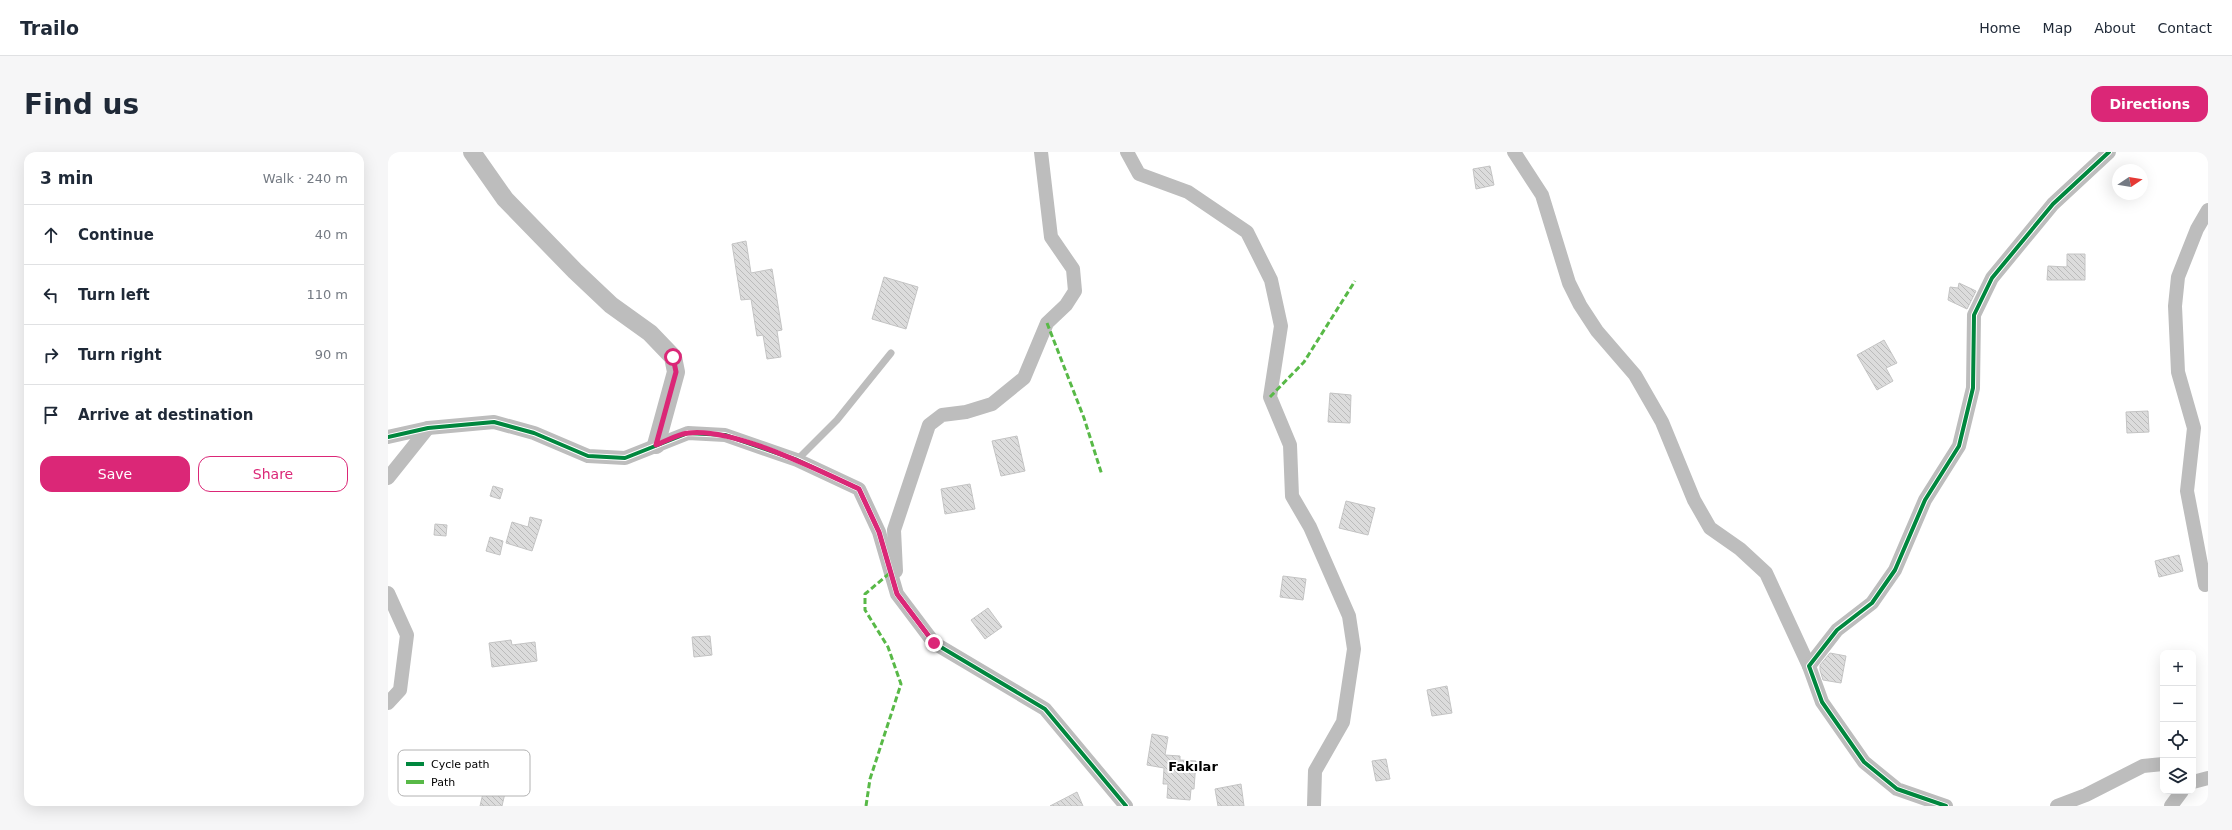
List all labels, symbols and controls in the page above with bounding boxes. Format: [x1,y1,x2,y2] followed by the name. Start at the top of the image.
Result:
[20,17,79,39] text: Trailo
[1979,20,2021,36] text: Home
[2043,20,2072,36] text: Map
[2094,20,2136,36] text: About
[2158,20,2212,36] text: Contact
[2091,86,2208,122] button: Directions
[24,88,139,121] text: Find us
[2112,164,2148,200] north arrow
[40,168,93,188] text: 3 min
[263,171,348,186] text: Walk · 240 m
[40,224,62,246] icon: ahead
[78,226,154,244] text: Continue
[315,227,348,242] text: 40 m
[40,284,62,306] icon: left
[78,286,150,304] text: Turn left
[306,287,348,302] text: 110 m
[40,344,62,366] icon: right
[78,346,162,364] text: Turn right
[315,347,348,362] text: 90 m
[664,348,682,366] route start
[40,404,62,426] icon: arrive
[78,406,253,424] text: Arrive at destination
[40,456,190,492] button: Save
[198,456,348,492] button: Share
[925,634,943,652] route end
[2160,650,2196,794] map controls
[2160,650,2196,686] button: +
[2160,686,2196,722] button: −
[2160,722,2196,758] button: locate
[398,750,530,796] legend
[431,758,490,771] text: Cycle path
[2160,758,2196,794] button: layers
[1168,759,1218,774] district label: Fakılar
[431,776,455,789] text: Path

